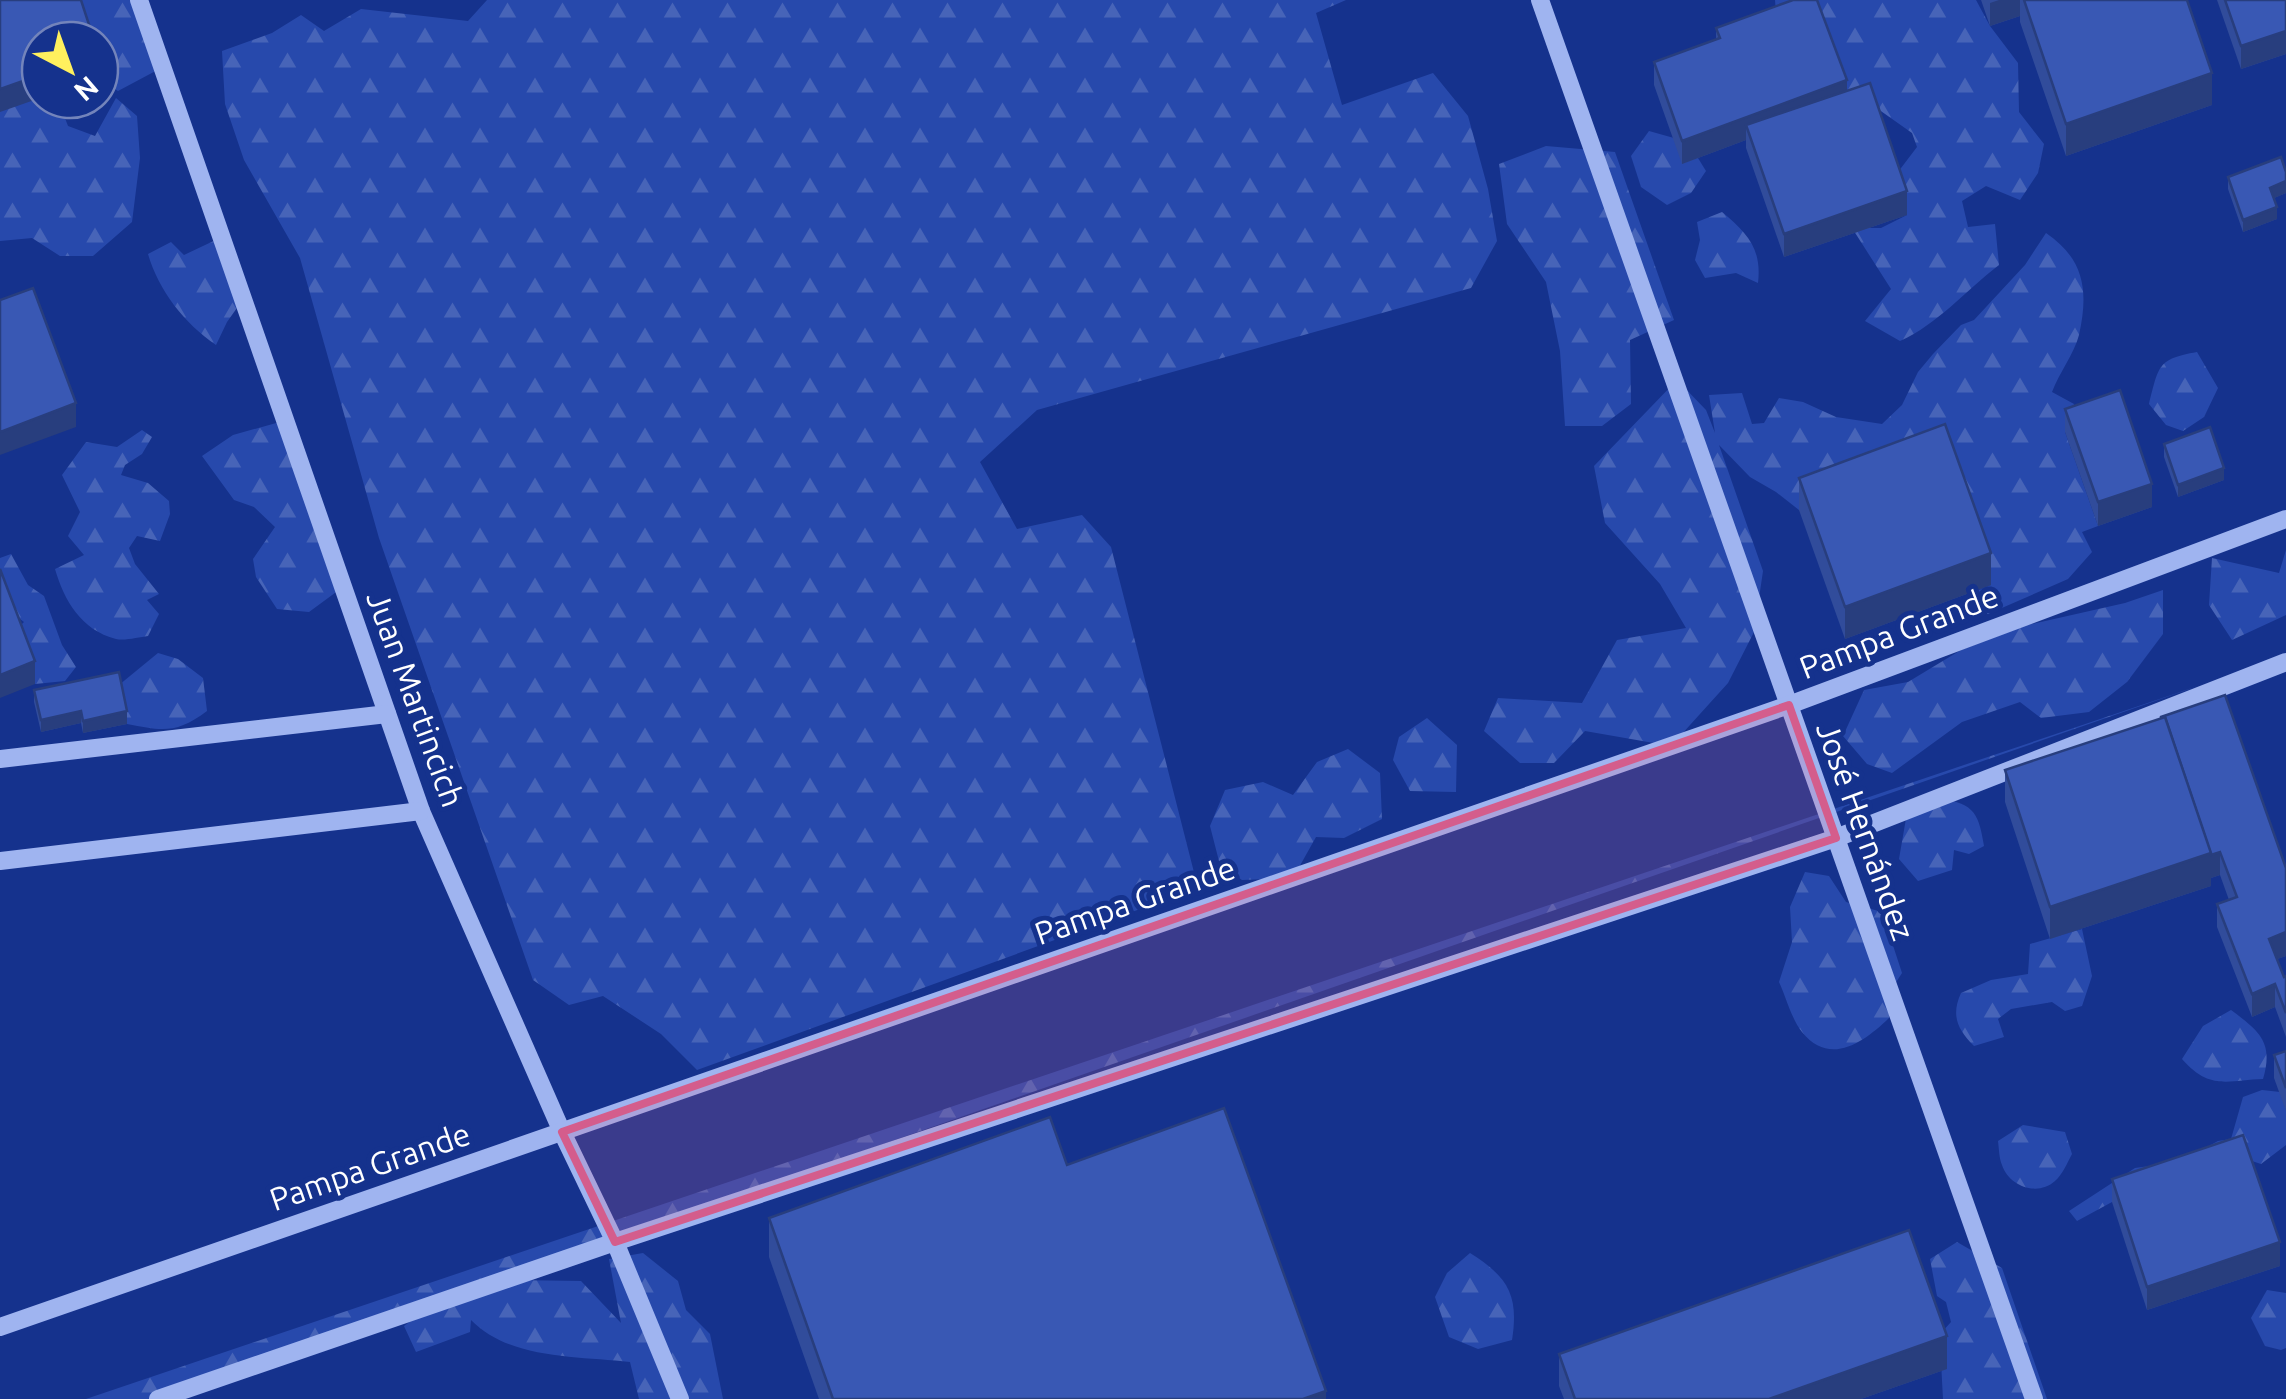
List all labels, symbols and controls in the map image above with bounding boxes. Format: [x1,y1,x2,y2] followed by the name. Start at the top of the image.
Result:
[20,20,120,120] north arrow
[69,71,105,108] text: N
[1794,577,2003,685] street label: Pampa Grande
[360,586,472,811] street label: Juan Martincich
[1810,717,1922,945] street label: José Hernández
[1030,849,1240,951] street label: Pampa Grande
[265,1115,475,1217] street label: Pampa Grande

